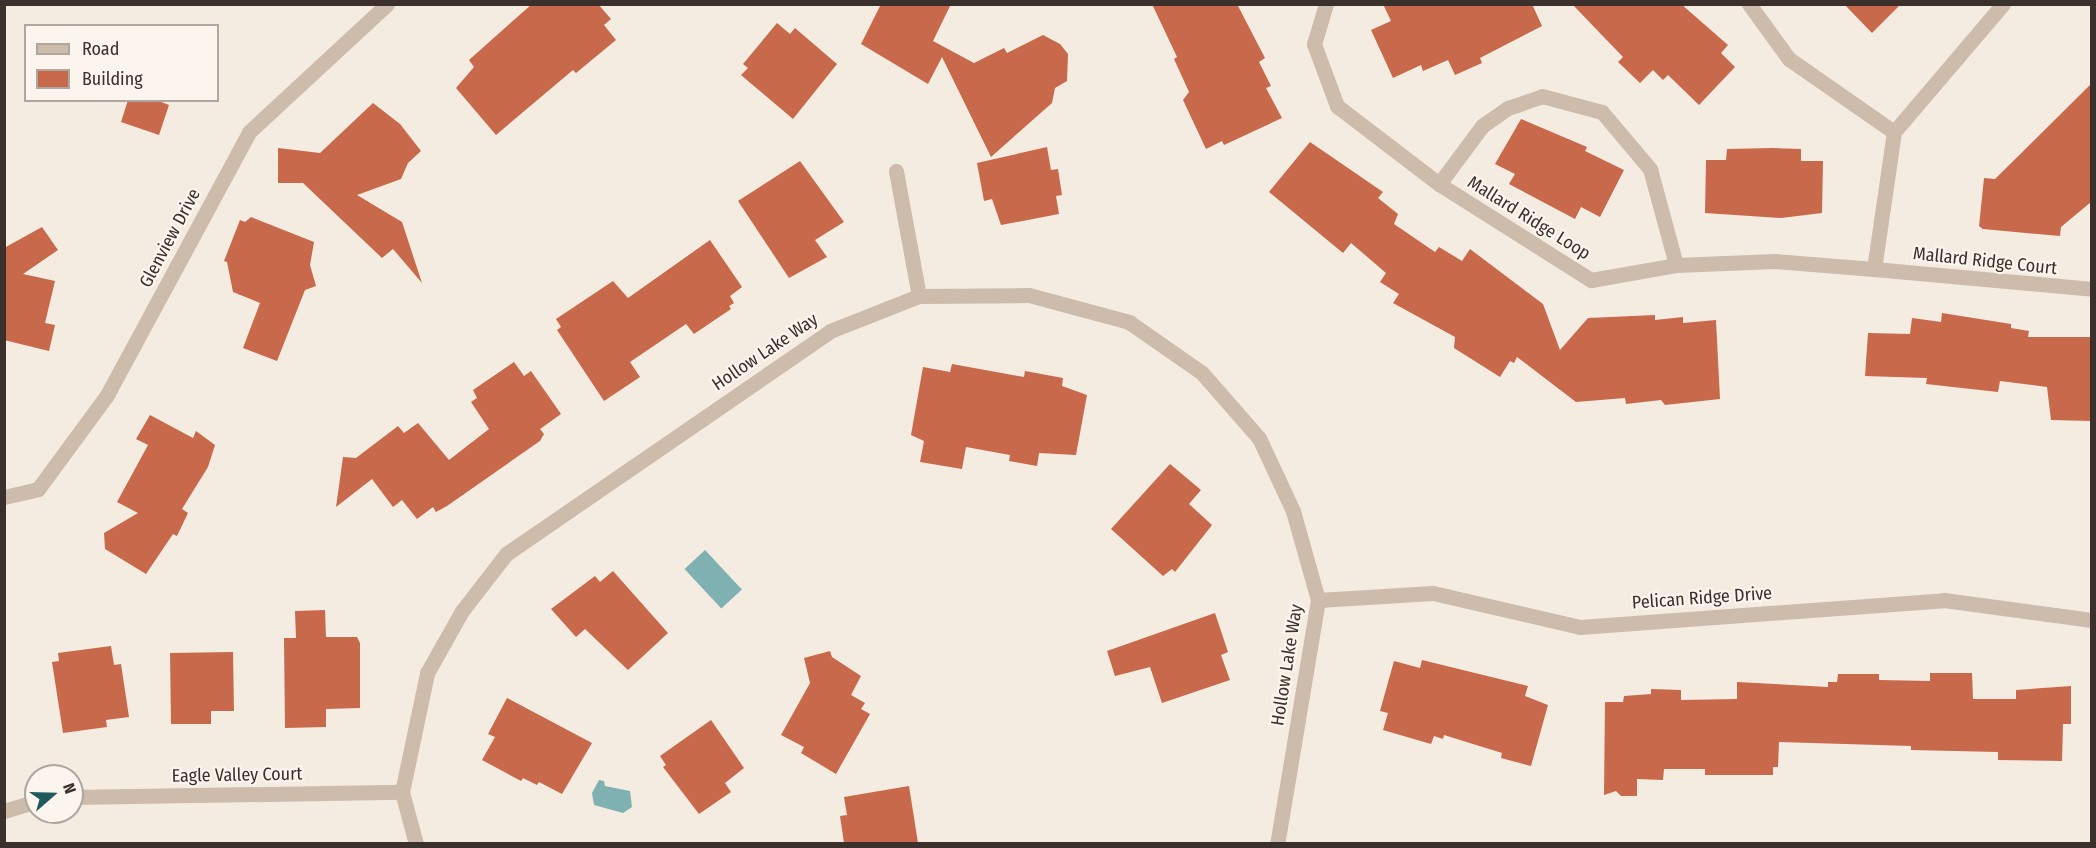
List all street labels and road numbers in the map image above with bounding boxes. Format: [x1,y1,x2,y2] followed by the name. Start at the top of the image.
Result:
[1464,172,1594,264] street label: Mallard Ridge Loop
[135,185,205,291] street label: Glenview Drive
[1912,243,2058,279] street label: Mallard Ridge Court
[708,309,822,395] street label: Hollow Lake Way
[1631,582,1773,614] street label: Pelican Ridge Drive
[1267,603,1307,727] street label: Hollow Lake Way
[172,763,302,787] street label: Eagle Valley Court

